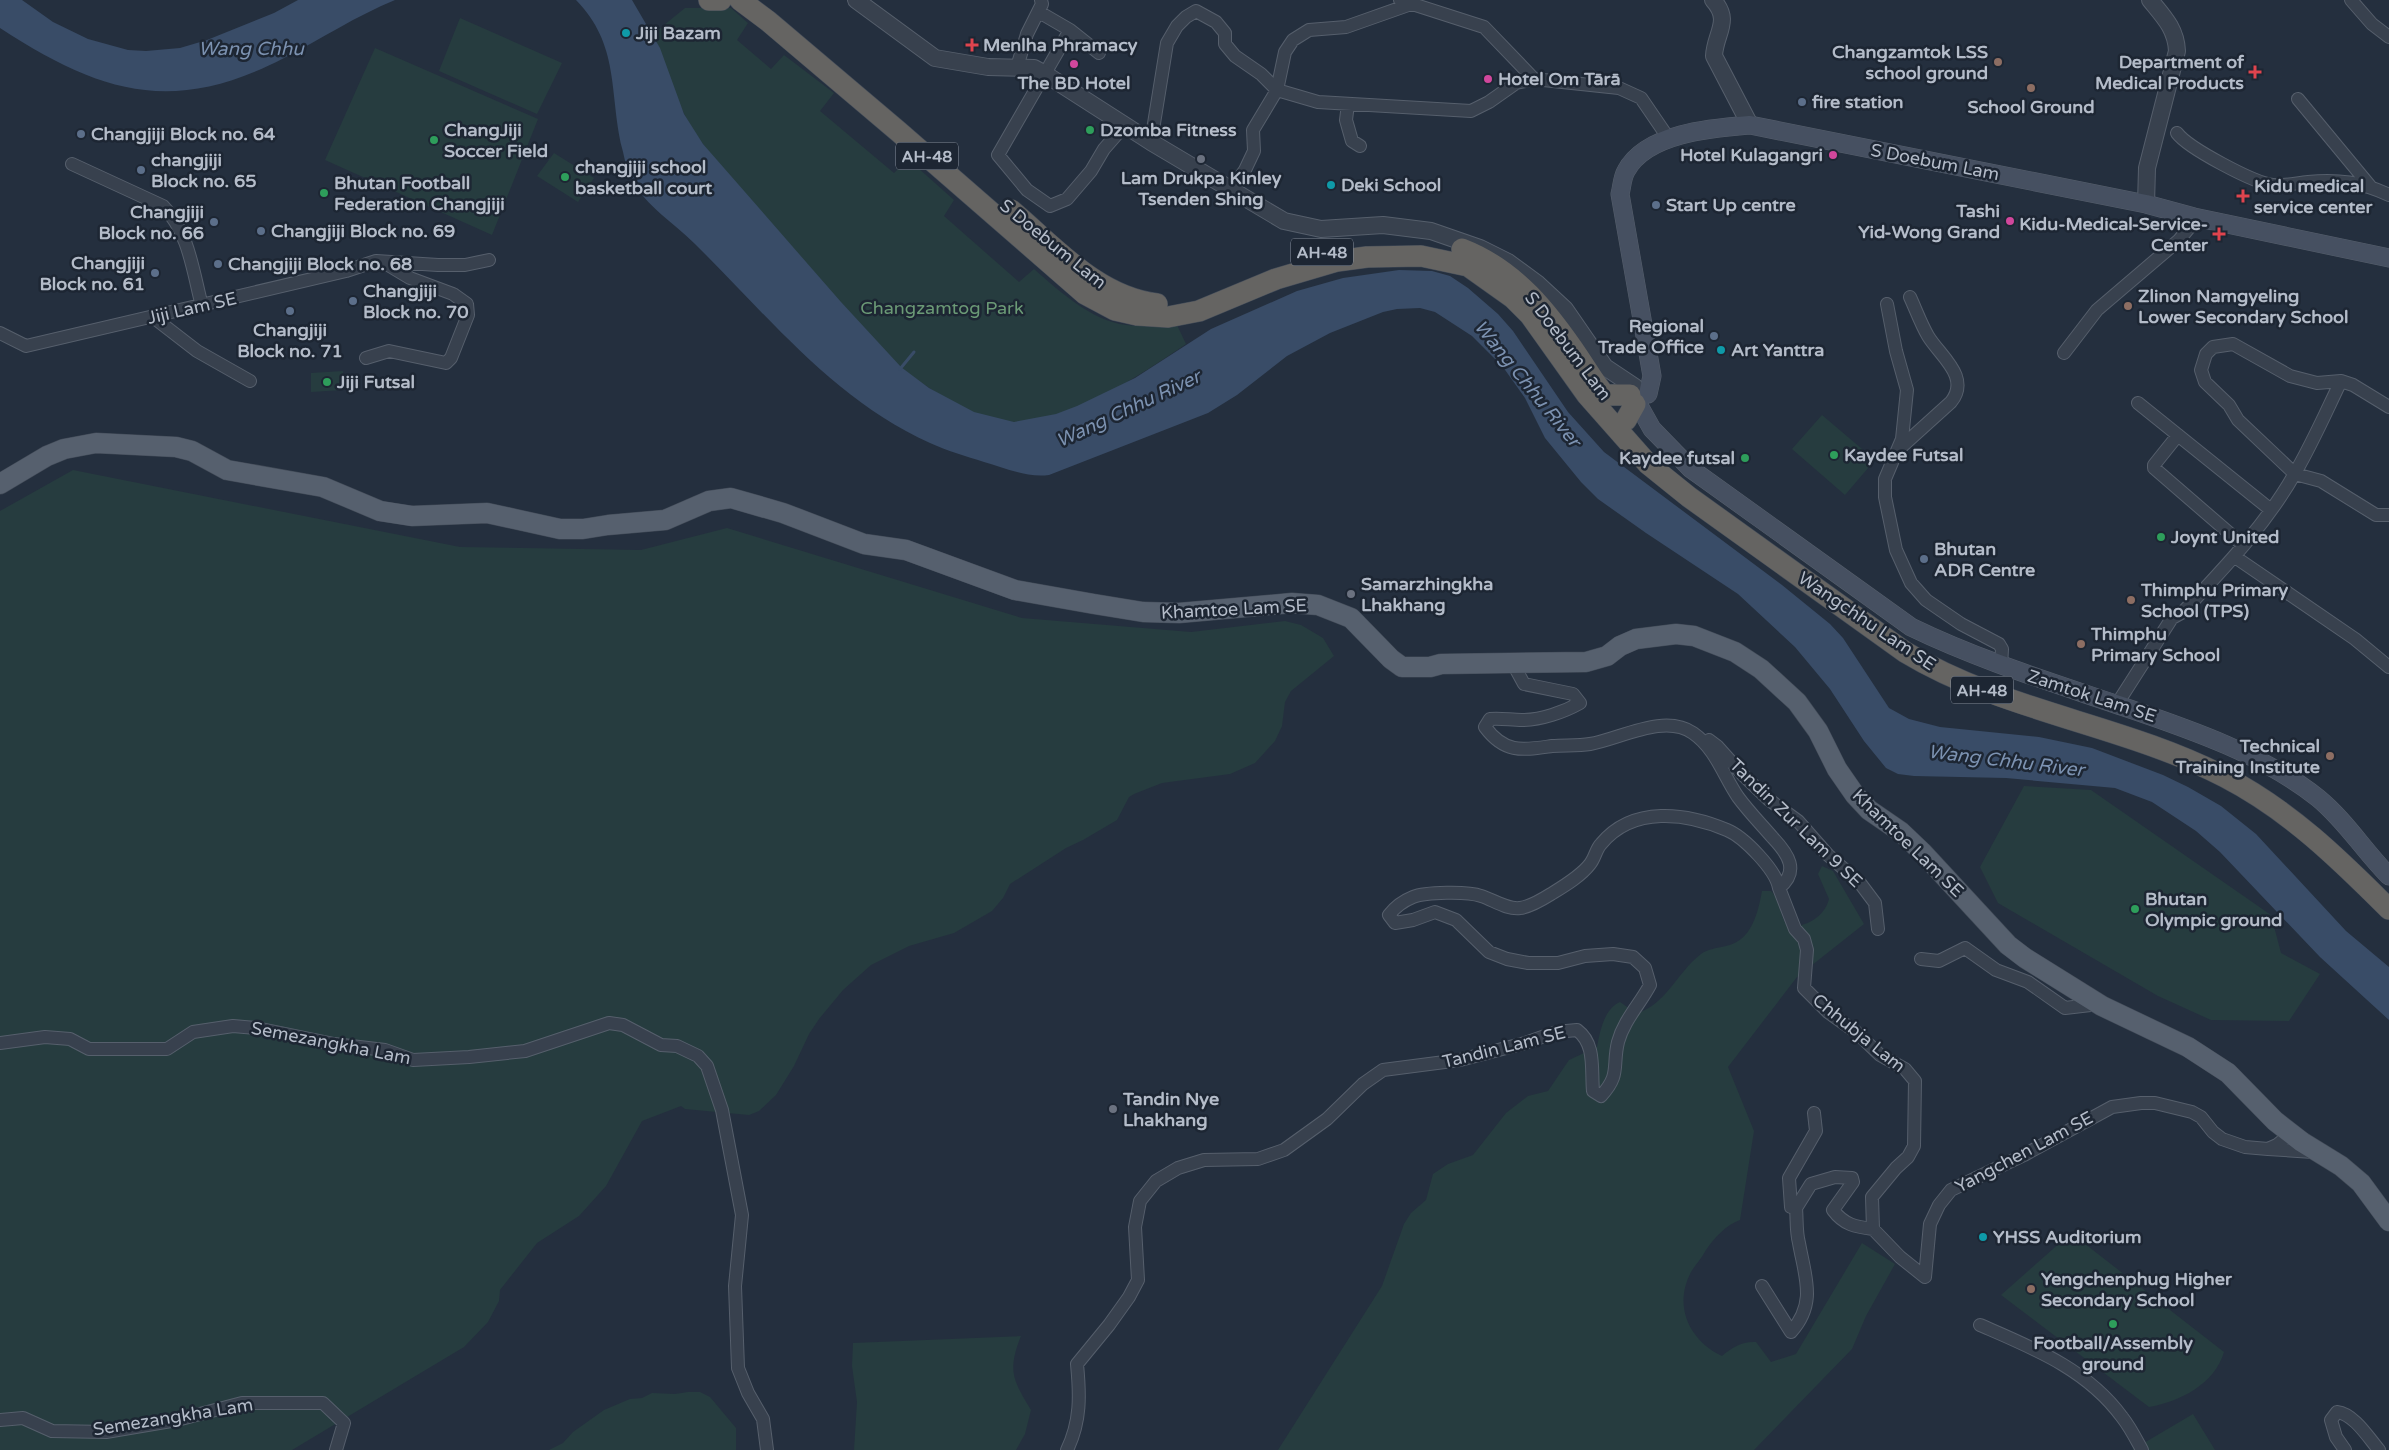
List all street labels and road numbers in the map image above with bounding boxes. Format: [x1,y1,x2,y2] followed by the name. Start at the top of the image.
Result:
[1869,139,2001,185] street label: S Doebum Lam
[896,142,958,170] road number: AH-48
[995,194,1111,294] street label: S Doebum Lam
[1291,238,1353,266] road number: AH-48
[145,287,239,329] street label: Jiji Lam SE
[1520,287,1616,405] street label: S Doebum Lam
[1794,567,1940,675] street label: Wangchhu Lam SE
[1160,594,1308,624] street label: Khamtoe Lam SE
[2025,665,2159,727] street label: Zamtok Lam SE
[1951,676,2013,704] road number: AH-48
[1725,754,1867,892] street label: Tandin Zur Lam 9 SE
[1848,784,1968,902] street label: Khamtoe Lam SE
[1808,989,1910,1077] street label: Chhubja Lam
[249,1017,413,1069] street label: Semezangkha Lam
[1440,1021,1568,1073] street label: Tandin Lam SE
[1951,1106,2097,1198] street label: Yangchen Lam SE
[91,1393,255,1441] street label: Semezangkha Lam

